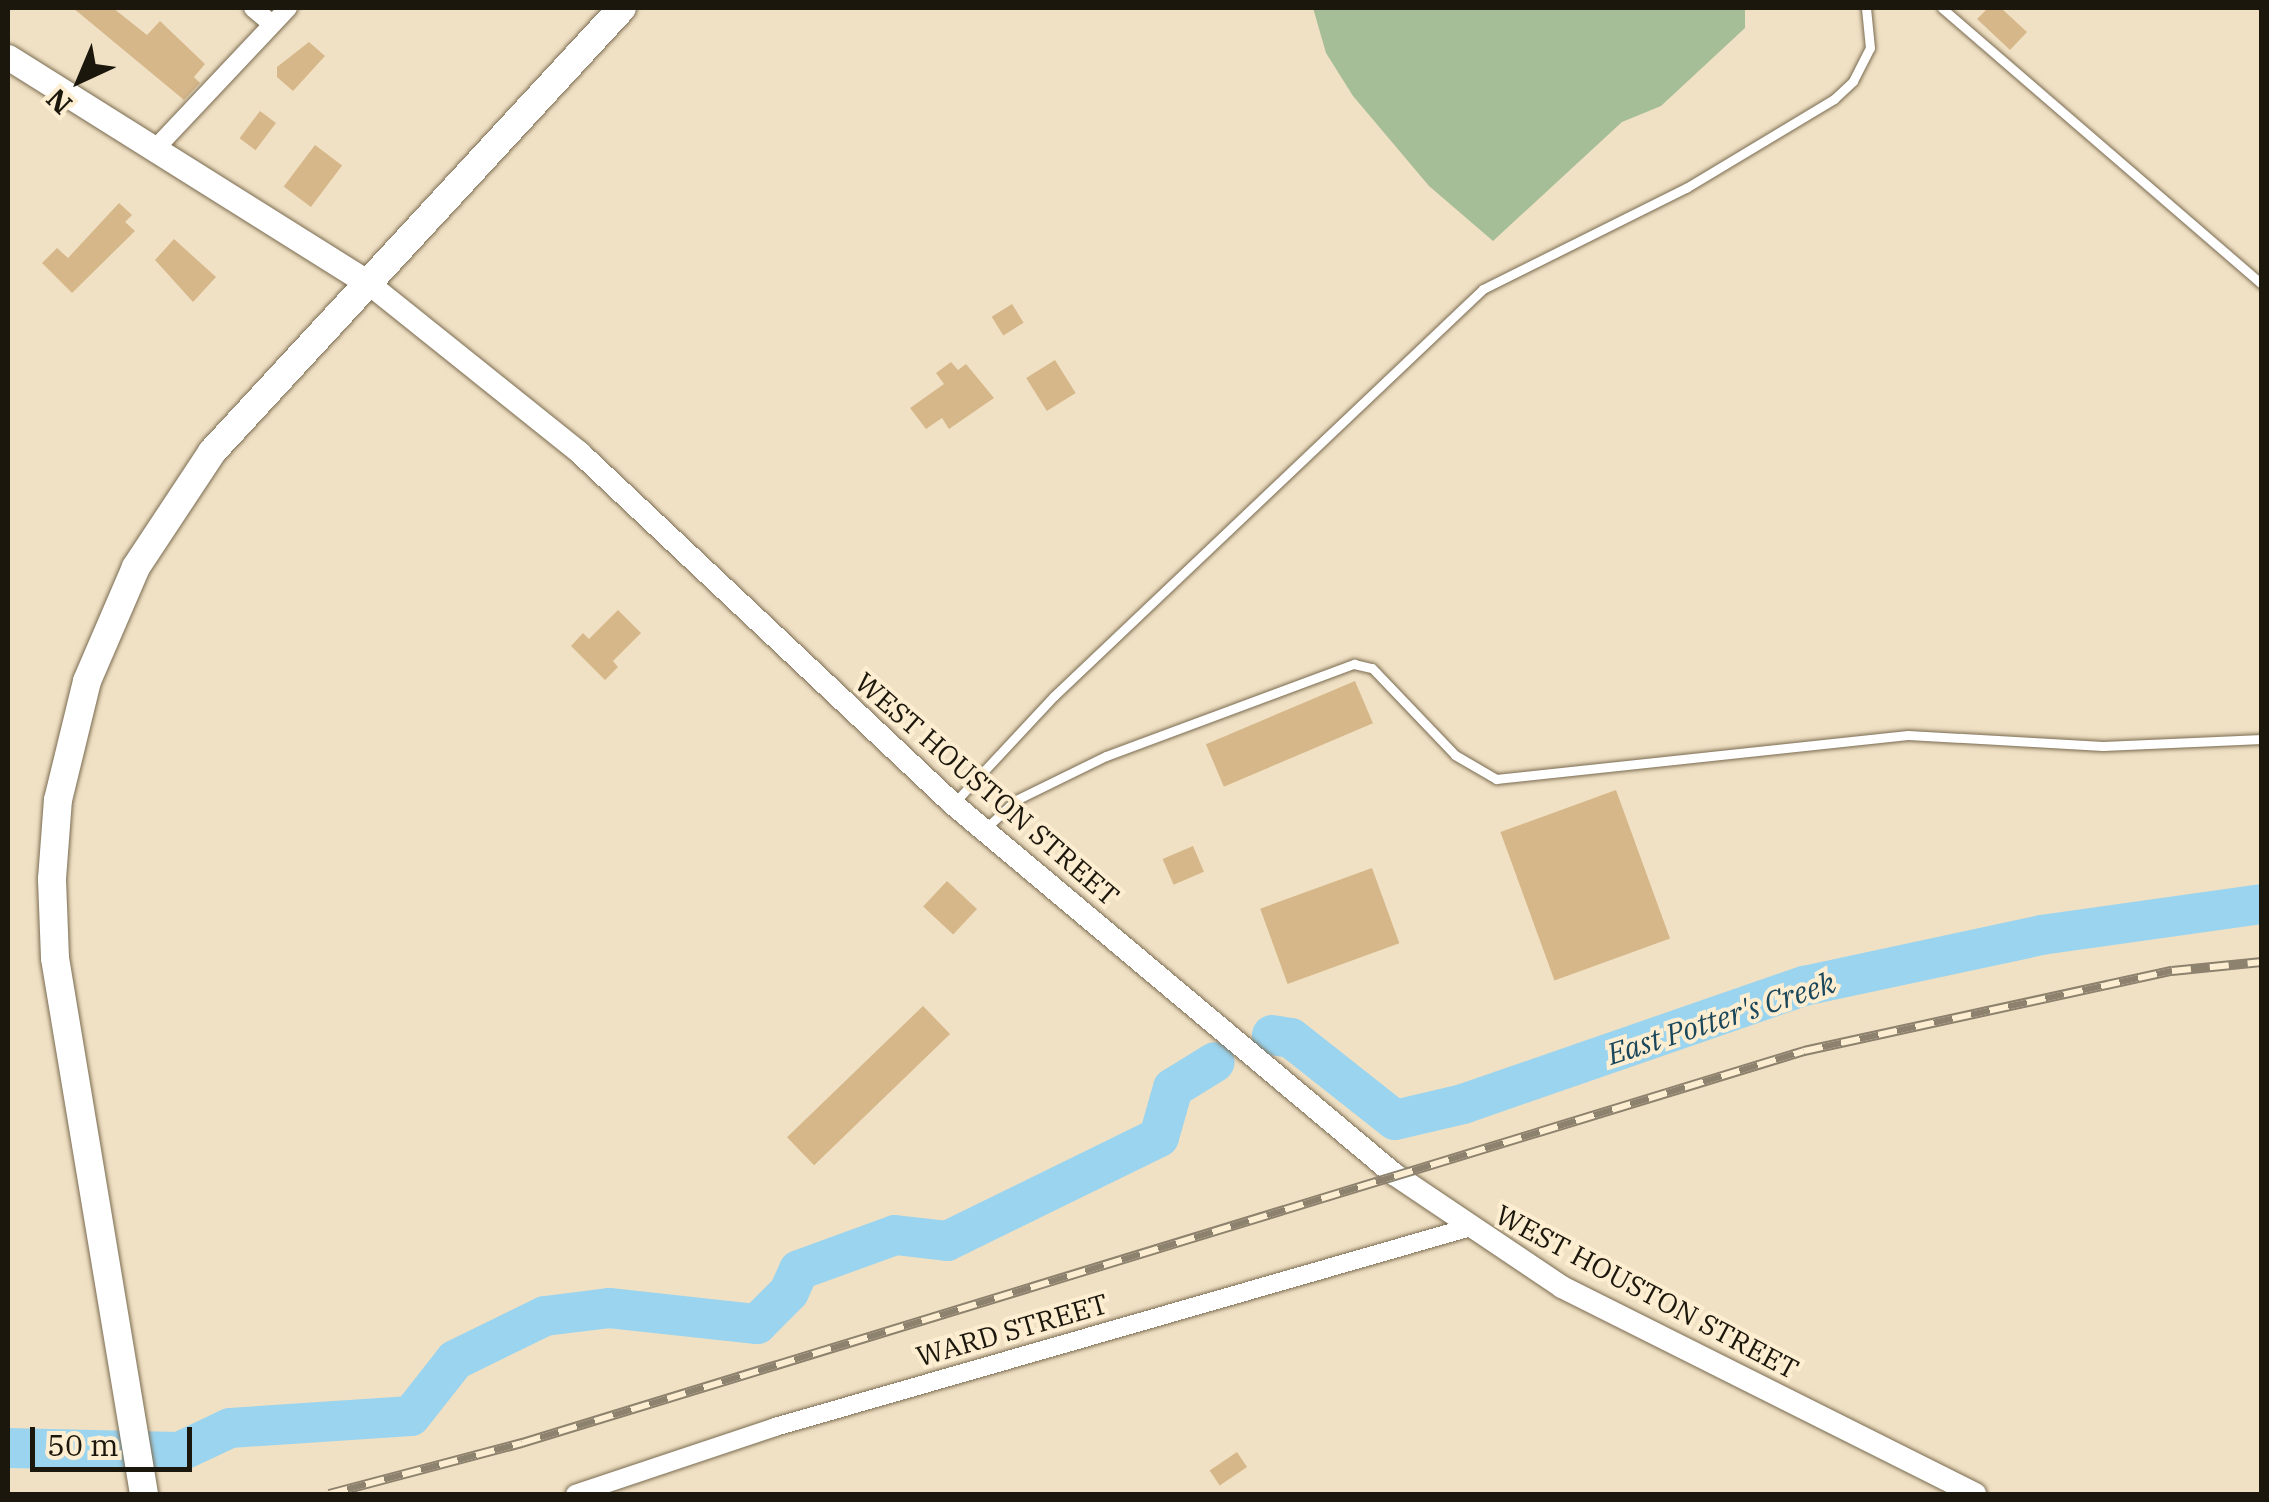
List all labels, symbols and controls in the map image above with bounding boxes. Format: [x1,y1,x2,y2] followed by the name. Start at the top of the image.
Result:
[30,30,130,130] north arrow
[38,81,80,123] text: N
[848,665,1126,913] street label: WEST HOUSTON STREET
[1602,964,1840,1072] water label: East Potter's Creek
[1490,1198,1804,1386] street label: WEST HOUSTON STREET
[912,1287,1112,1373] street label: WARD STREET
[35,1407,198,1469] scale bar
[47,1425,119,1464] text: 50 m

